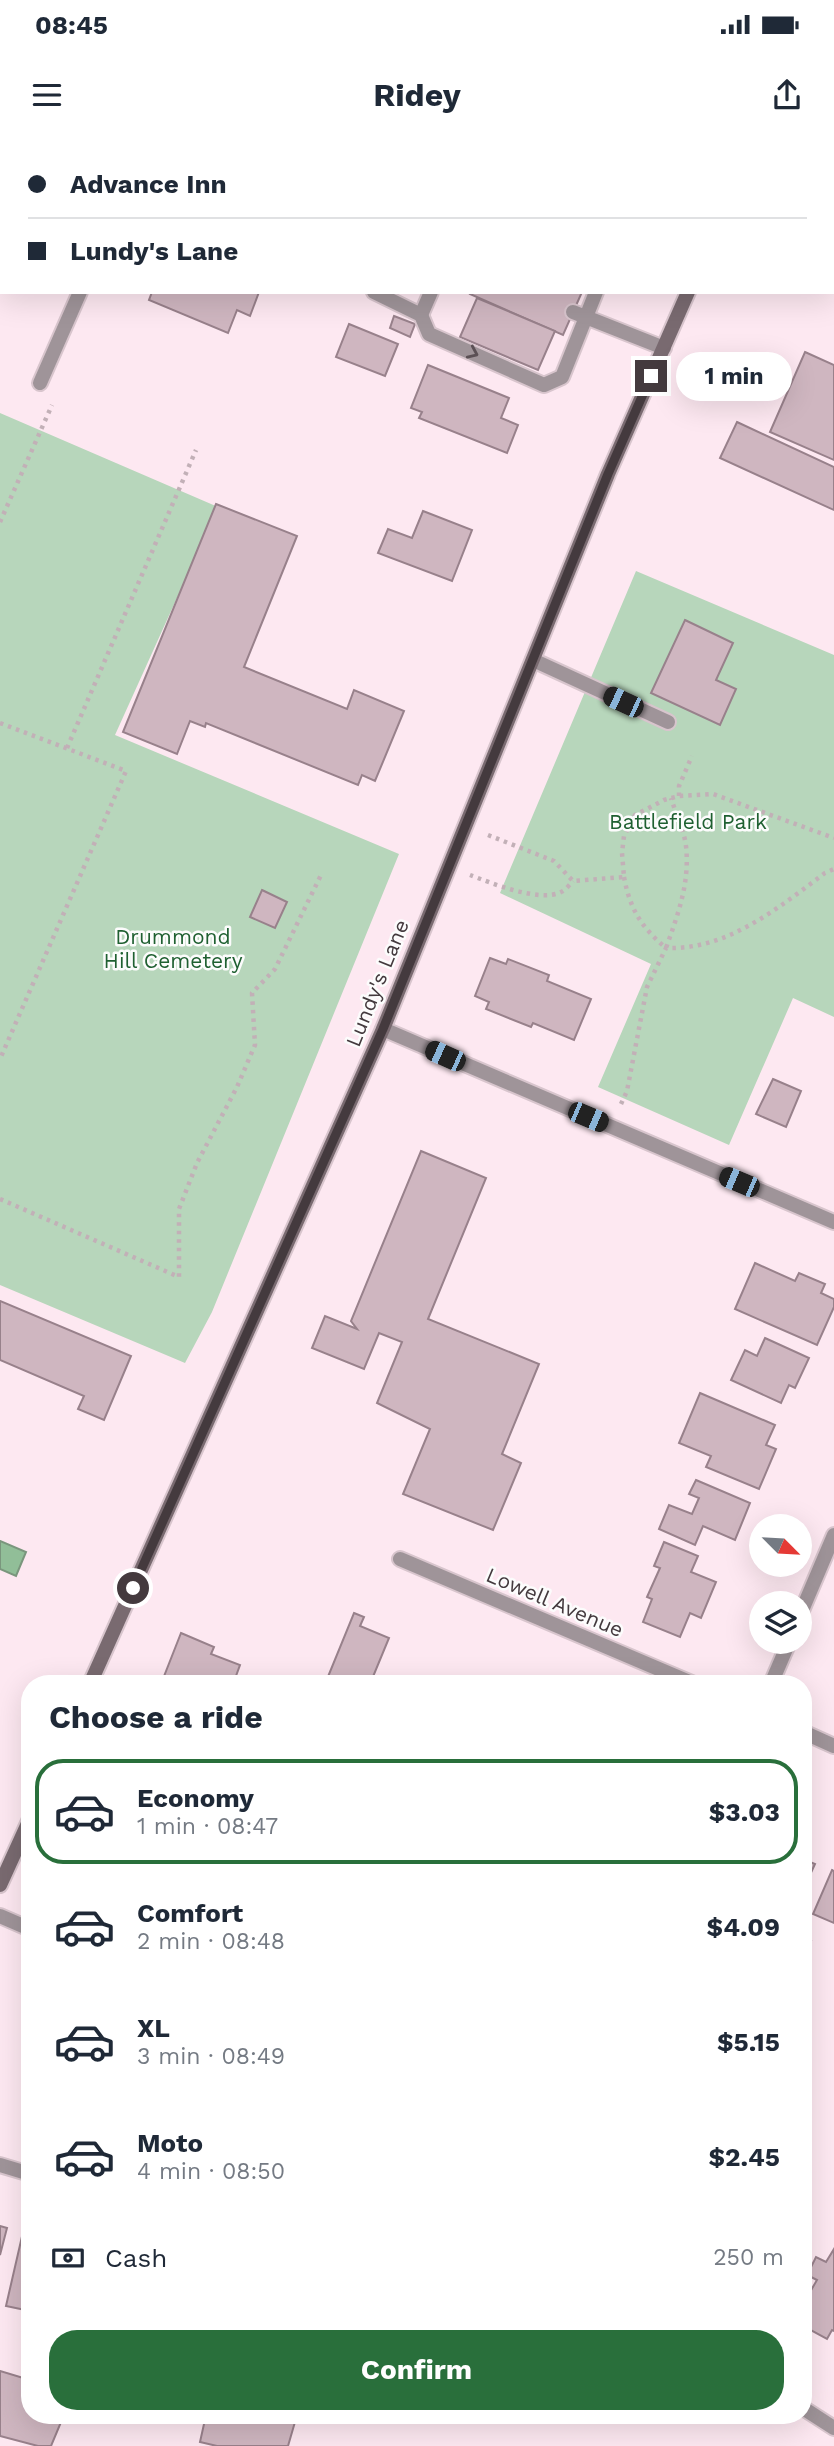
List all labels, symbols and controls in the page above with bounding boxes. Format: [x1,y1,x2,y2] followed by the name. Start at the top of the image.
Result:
[35,10,108,40] text: 08:45
[28,76,66,114] icon: menu
[373,76,461,114] text: Ridey
[768,76,806,114] icon: share
[70,169,227,199] text: Advance Inn
[70,236,238,266] text: Lundy's Lane
[465,345,478,359] one-way arrow
[676,352,791,400] callout: 1 min
[635,360,667,392] route end
[704,363,764,390] text: 1 min
[600,684,647,720] car
[609,809,767,834] park label: Battlefield Park
[340,916,414,1050] street label: Lundy's Lane
[104,924,243,973] park label: Drummond Hill Cemetery
[422,1038,469,1074] car
[565,1099,612,1135] car
[716,1164,763,1200] car
[749,1514,812,1577] north arrow
[749,1514,812,1654] map controls
[483,1562,627,1642] street label: Lowell Avenue
[117,1572,149,1604] route start
[749,1591,812,1654] button: layers
[49,1698,263,1736] text: Choose a ride
[53,1780,116,1843] icon: car
[137,1783,254,1813] text: Economy
[709,1797,780,1827] text: $3.03
[137,1813,278,1840] text: 1 min · 08:47
[53,1895,116,1958] icon: car
[137,1898,243,1928] text: Comfort
[707,1912,780,1942] text: $4.09
[137,1928,285,1955] text: 2 min · 08:48
[53,2010,116,2073] icon: car
[137,2013,170,2043] text: XL
[717,2027,780,2057] text: $5.15
[137,2043,285,2070] text: 3 min · 08:49
[53,2125,116,2188] icon: car
[137,2128,203,2158] text: Moto
[708,2142,780,2172] text: $2.45
[137,2158,285,2185] text: 4 min · 08:50
[49,2239,87,2277] icon: cash
[105,2243,167,2273] text: Cash
[713,2244,784,2271] text: 250 m
[49,2330,784,2410] button: Confirm

